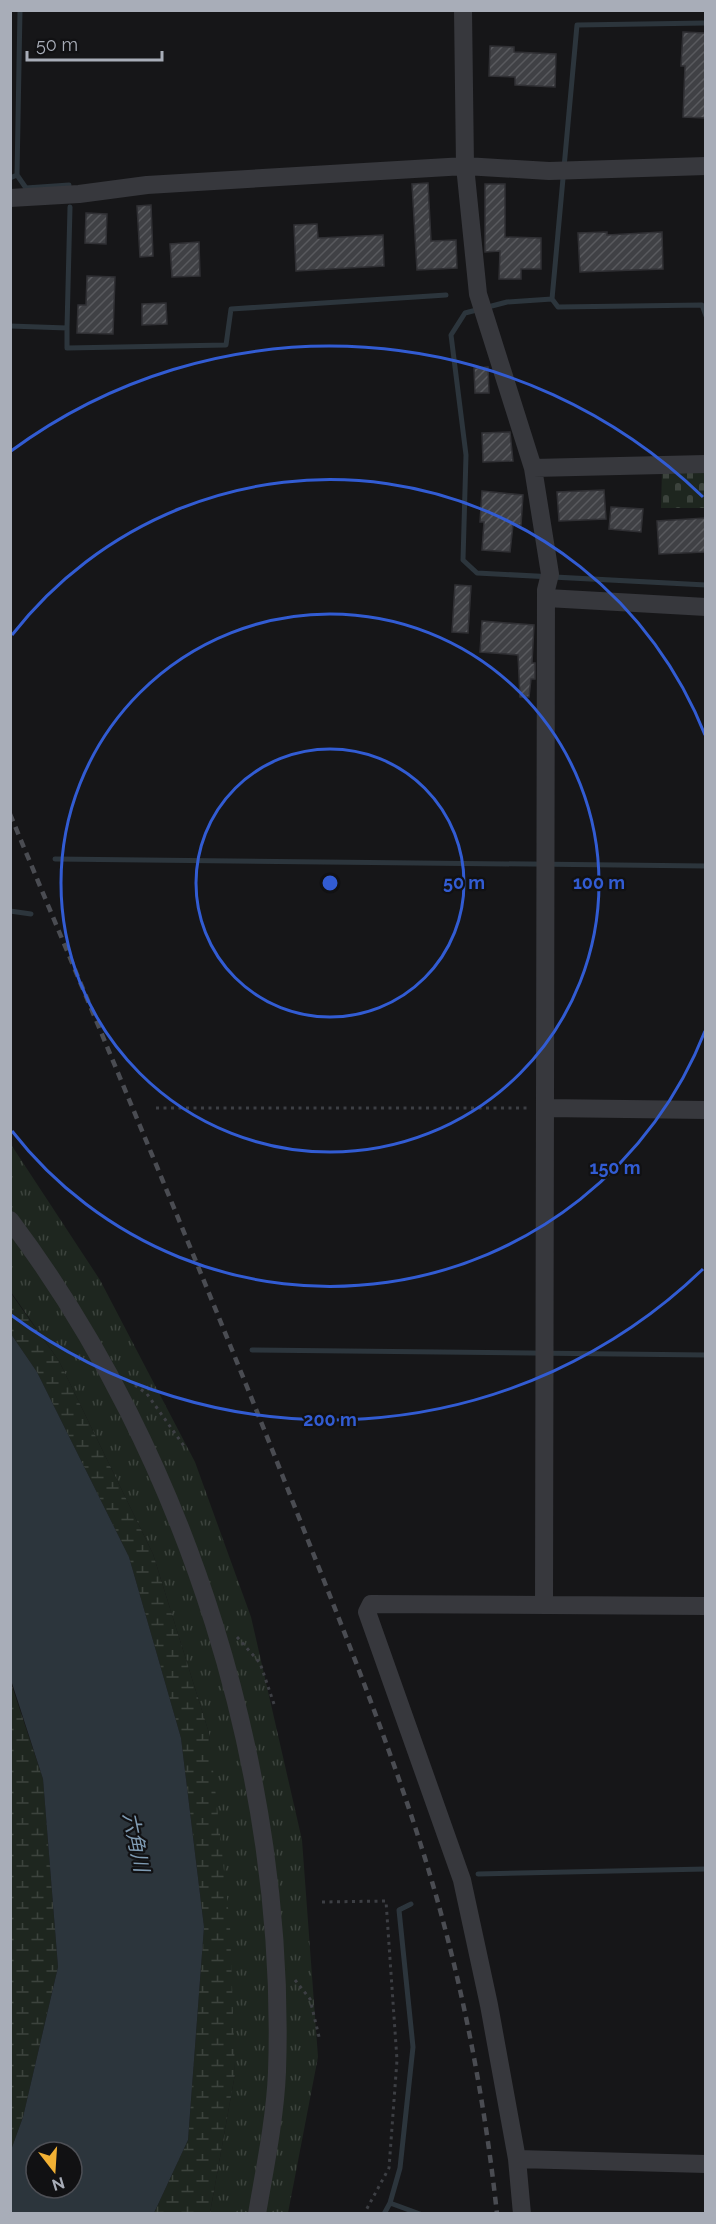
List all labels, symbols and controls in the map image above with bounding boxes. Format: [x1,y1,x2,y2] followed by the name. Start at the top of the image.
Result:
[27,24,162,62] scale bar
[36,34,78,55] text: 50 m
[443,872,485,893] text: 50 m
[573,872,625,893] text: 100 m
[320,873,340,893] centre of rings
[590,1157,641,1178] text: 150 m
[303,1409,357,1430] text: 200 m
[118,1810,154,1876] water label: 六角川
[24,2140,84,2200] north arrow
[50,2173,67,2195] text: N

